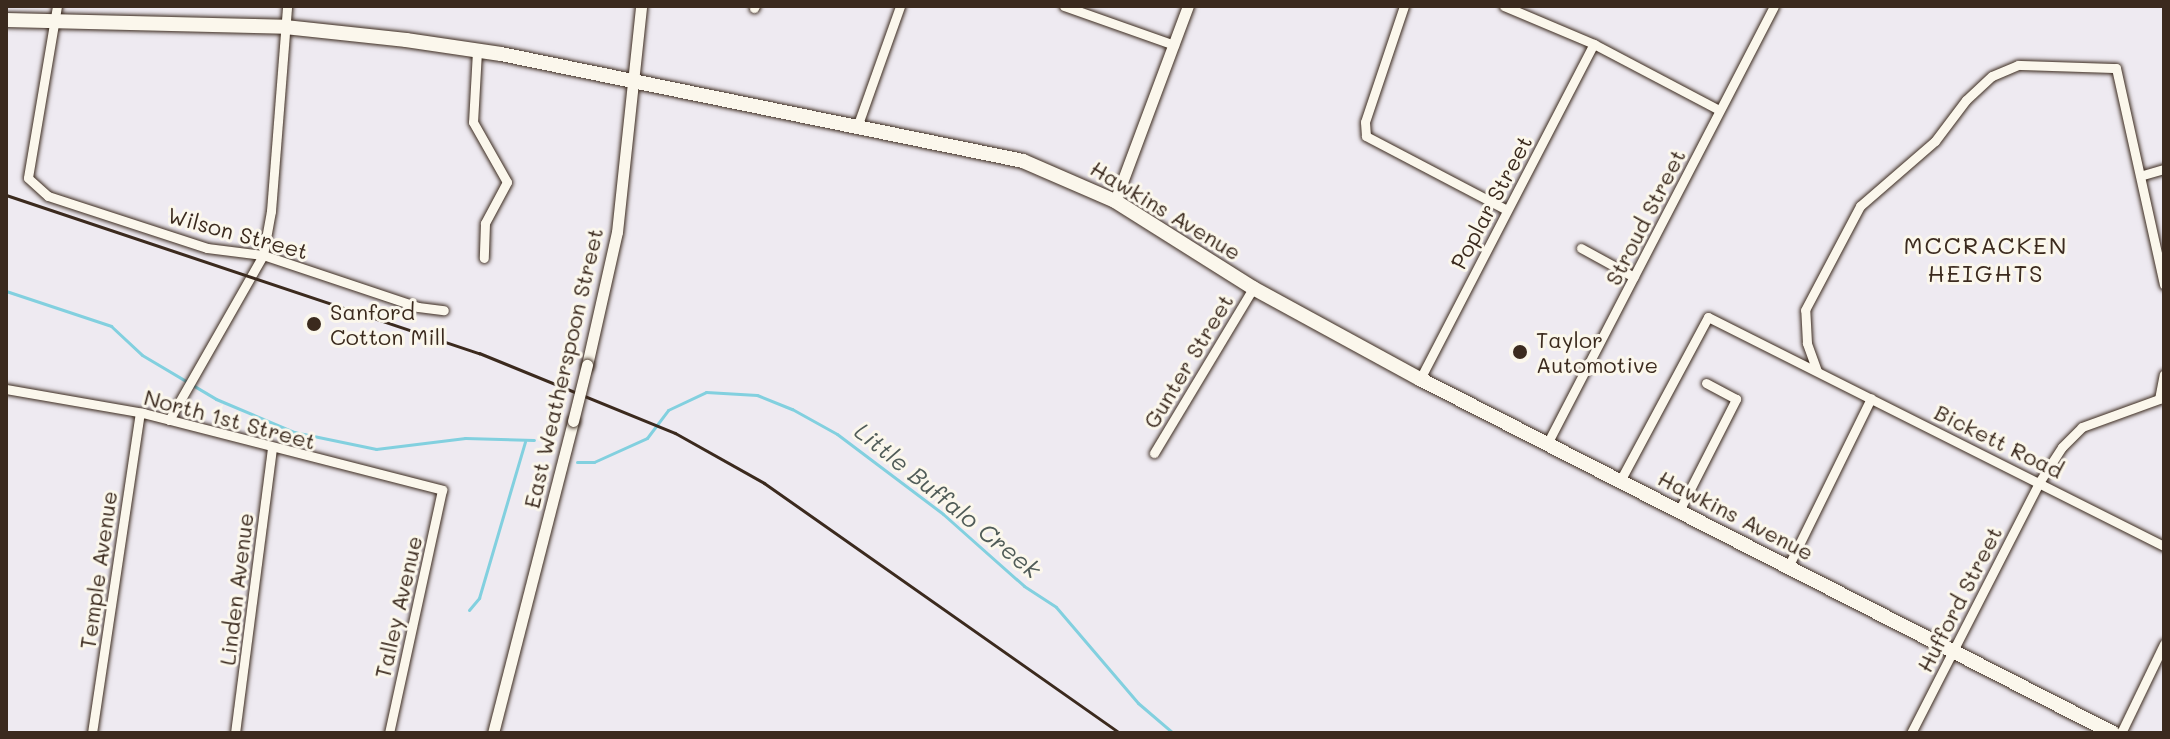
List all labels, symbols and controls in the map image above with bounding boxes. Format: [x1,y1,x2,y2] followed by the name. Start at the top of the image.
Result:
[1445,131,1537,273] street label: Poplar Street
[1599,145,1691,289] street label: Stroud Street
[1086,155,1246,265] street label: Hawkins Avenue
[165,202,311,264] street label: Wilson Street
[518,225,608,511] street label: East Weatherspoon Street
[1903,231,2069,287] district label: MCCRACKEN HEIGHTS
[1138,289,1238,433] street label: Gunter Street
[330,298,446,350] place label: Sanford Cotton Mill
[305,315,323,333] marker: Sanford Cotton Mill
[1536,326,1658,378] place label: Taylor Automotive
[1511,343,1529,361] marker: Taylor Automotive
[141,383,319,455] street label: North 1st Street
[1930,398,2068,484] street label: Bickett Road
[849,416,1047,584] water label: Little Buffalo Creek
[1654,464,1818,566] street label: Hawkins Avenue
[74,489,122,651] street label: Temple Avenue
[214,511,258,667] street label: Linden Avenue
[1911,522,2007,676] street label: Hufford Street
[369,533,427,681] street label: Talley Avenue

